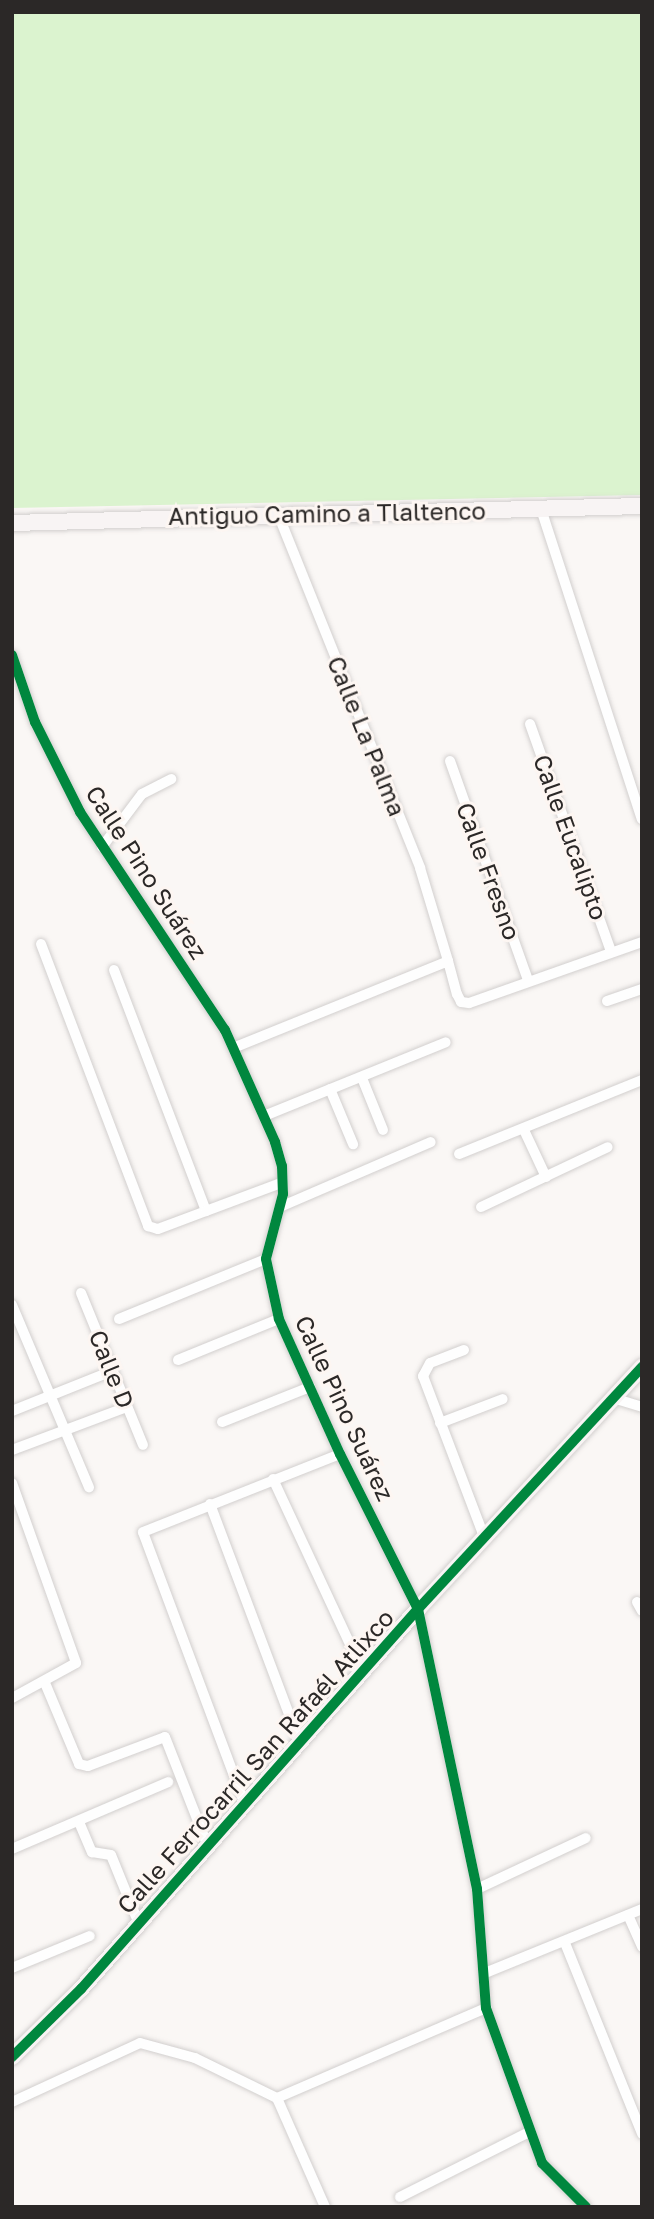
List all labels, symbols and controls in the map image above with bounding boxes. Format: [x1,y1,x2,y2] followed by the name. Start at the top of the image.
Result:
[168,496,486,530] street label: Antiguo Camino a Tlaltenco
[322,652,412,820] street label: Calle La Palma
[528,751,614,923] street label: Calle Eucalipto
[80,780,214,964] street label: Calle Pino Suárez
[451,798,527,944] street label: Calle Fresno
[289,1311,401,1505] street label: Calle Pino Suárez
[83,1326,141,1412] street label: Calle D
[111,1603,399,1919] street label: Calle Ferrocarril San Rafaél Atlixco

